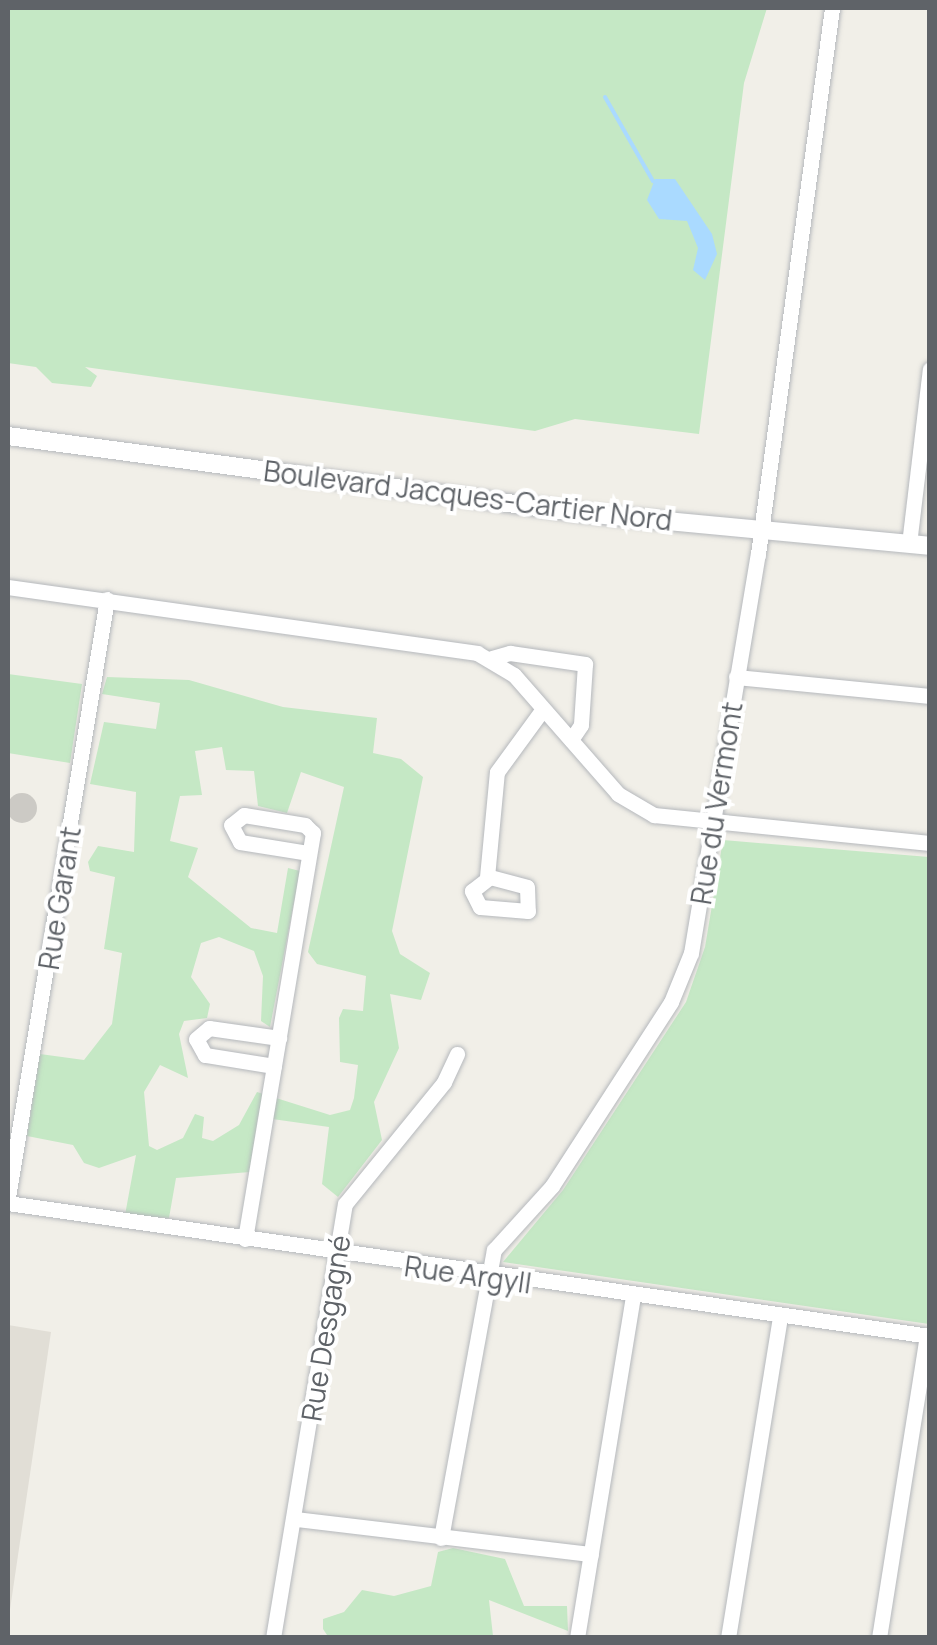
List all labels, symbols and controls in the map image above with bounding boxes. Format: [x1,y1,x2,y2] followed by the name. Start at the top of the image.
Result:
[262,453,674,537] street label: Boulevard Jacques-Cartier Nord
[683,699,749,907] street label: Rue du Vermont
[31,824,87,972] street label: Rue Garant
[294,1233,356,1423] street label: Rue Desgagné
[402,1248,534,1300] street label: Rue Argyll

